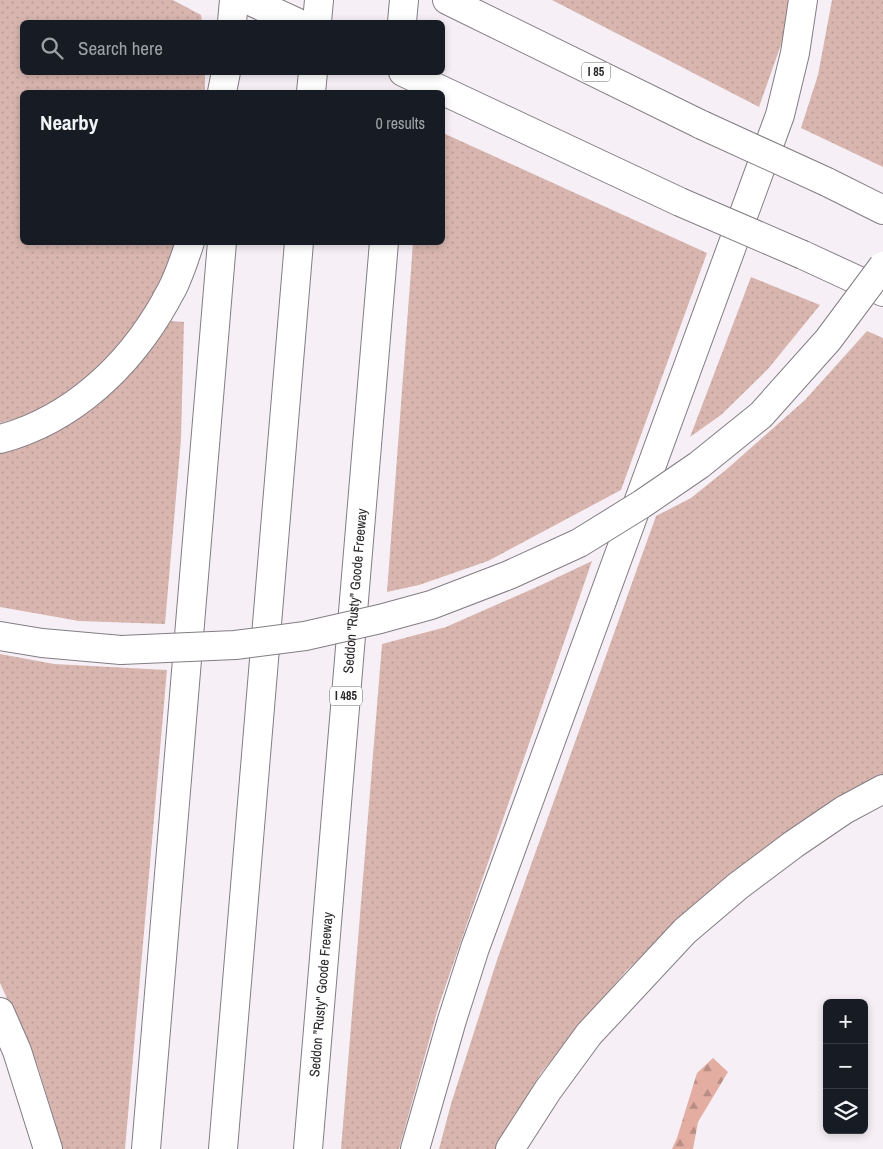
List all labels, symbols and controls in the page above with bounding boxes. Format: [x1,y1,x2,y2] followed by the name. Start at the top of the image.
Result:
[20,20,445,75] search box
[38,34,66,62] icon: search
[78,35,163,61] text: Search here
[582,62,610,82] road number: I 85
[40,108,98,137] text: Nearby
[375,112,425,134] text: 0 results
[339,508,371,674] street label: Seddon "Rusty" Goode Freeway
[330,686,362,706] road number: I 485
[305,911,337,1078] street label: Seddon "Rusty" Goode Freeway
[823,999,868,1134] map controls
[823,999,868,1044] button: +
[823,1044,868,1089] button: −
[823,1089,868,1134] button: layers

